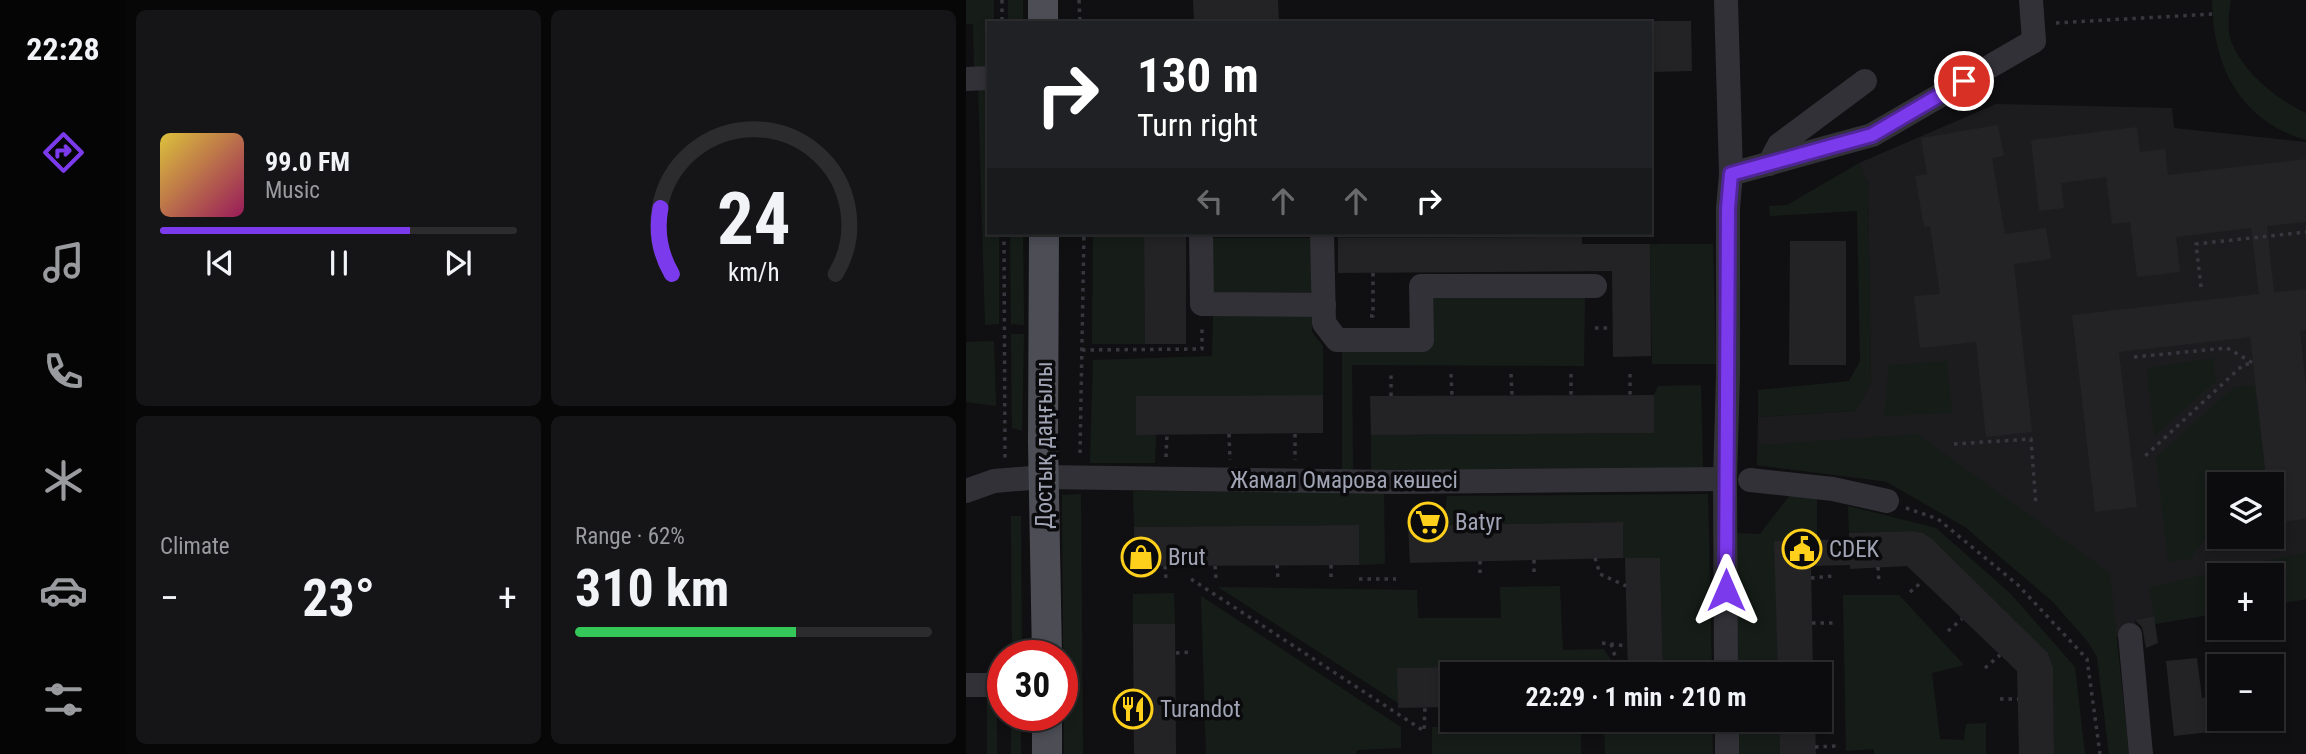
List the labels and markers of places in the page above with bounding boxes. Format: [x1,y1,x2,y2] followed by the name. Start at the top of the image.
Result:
[1934,51,1994,111] pin
[1407,501,1449,543] supermarket icon: Batyr
[1455,509,1502,536] place label: Batyr
[1781,528,1823,570] public building icon: CDEK
[1120,536,1162,578] shop icon: Brut
[1829,536,1880,563] place label: CDEK
[1168,544,1206,571] place label: Brut
[1112,688,1154,730] restaurant icon: Turandot
[1160,696,1241,723] place label: Turandot

